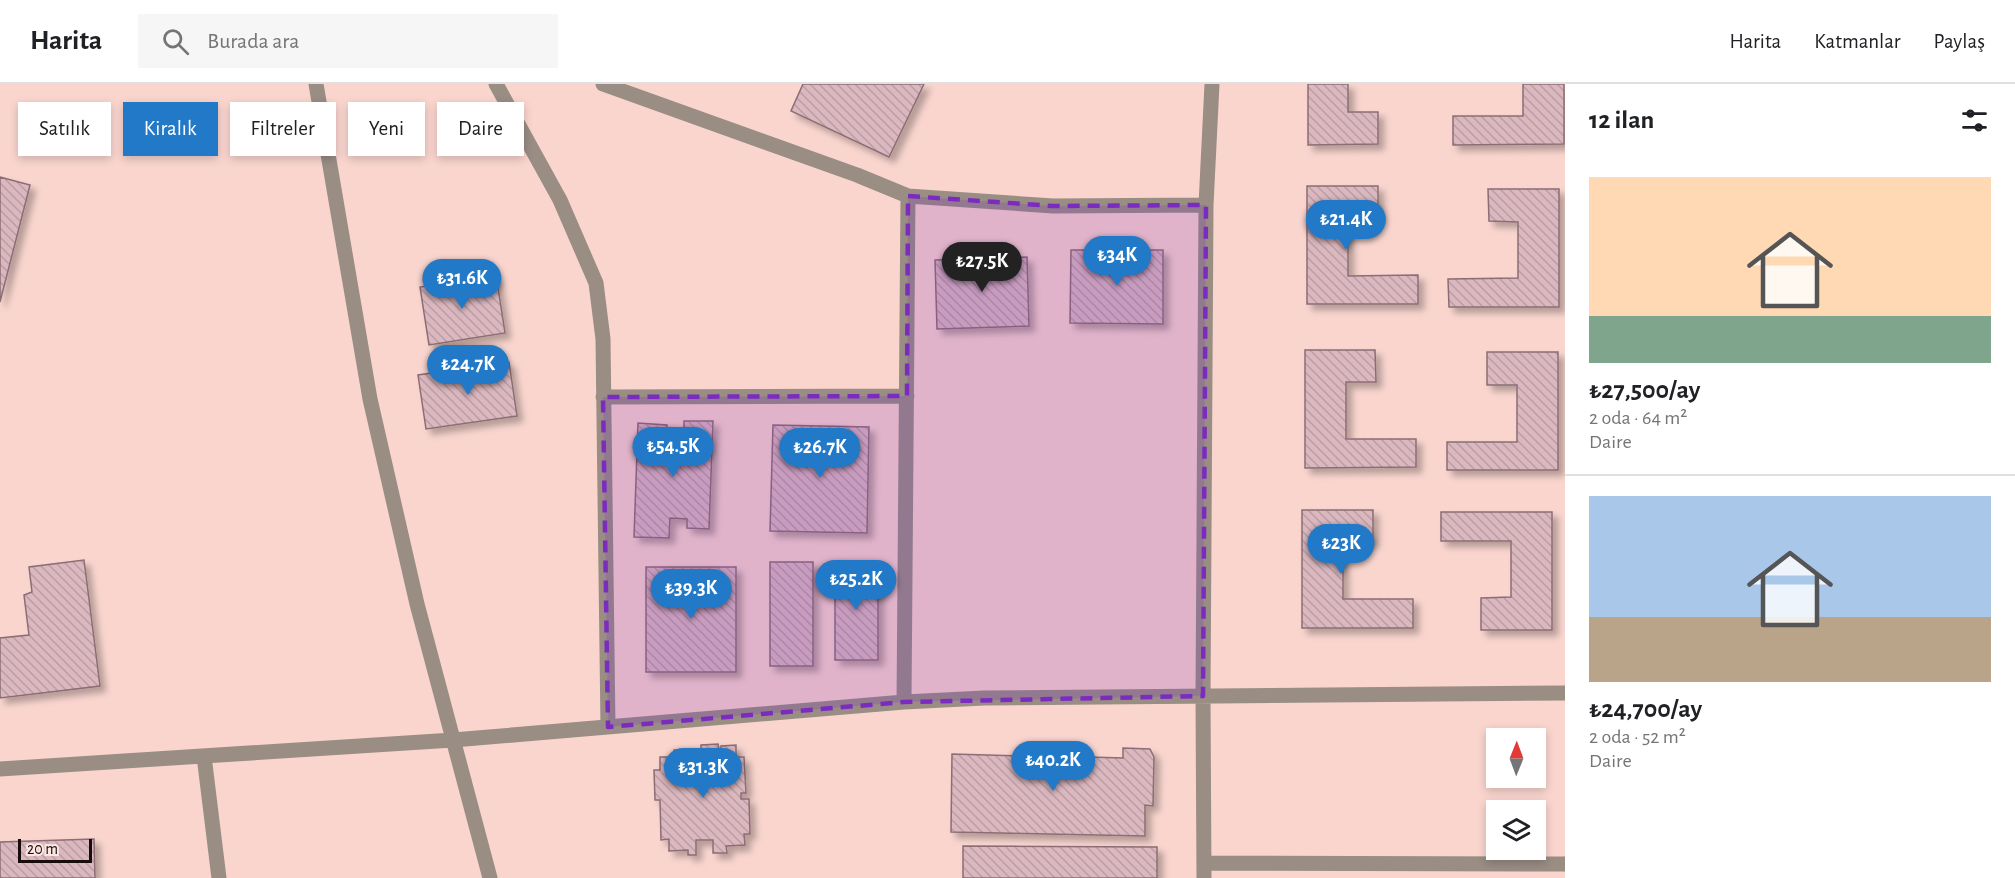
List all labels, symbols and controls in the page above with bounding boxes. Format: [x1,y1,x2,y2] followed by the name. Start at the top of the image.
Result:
[138,14,558,68] search box
[159,25,192,58] icon: search
[30,27,102,55] text: Harita
[207,30,299,52] text: Burada ara
[1730,31,1781,52] text: Harita
[1814,31,1901,52] text: Katmanlar
[1934,31,1985,52] text: Paylaş
[18,102,111,156] chip: Satılık
[123,102,218,156] chip: Kiralık
[230,102,336,156] chip: Filtreler
[348,102,425,156] chip: Yeni
[437,102,524,156] chip: Daire
[1958,104,1991,137] icon: filters
[1589,107,1654,133] text: 12 ilan
[1297,200,1395,251] pin: ₺21.4K
[1320,209,1372,229] text: ₺21.4K
[1736,216,1844,324] icon: home
[1081,236,1153,287] pin: ₺34K
[933,242,1031,293] pin: ₺27.5K
[1097,245,1137,265] text: ₺34K
[956,251,1008,271] text: ₺27.5K
[413,259,511,310] pin: ₺31.6K
[436,268,488,288] text: ₺31.6K
[419,345,517,396] pin: ₺24.7K
[441,354,495,374] text: ₺24.7K
[1589,377,1700,403] text: ₺27,500/ay
[1589,408,1687,428] text: 2 oda · 64 m²
[624,427,722,478] pin: ₺54.5K
[771,428,869,479] pin: ₺26.7K
[1589,432,1632,452] text: Daire
[646,436,700,456] text: ₺54.5K
[793,437,847,457] text: ₺26.7K
[1305,524,1377,575] pin: ₺23K
[1321,533,1361,553] text: ₺23K
[1736,535,1844,643] icon: home
[807,560,905,611] pin: ₺25.2K
[642,569,740,620] pin: ₺39.3K
[829,569,883,589] text: ₺25.2K
[665,578,717,598] text: ₺39.3K
[1589,696,1702,722] text: ₺24,700/ay
[1589,727,1686,747] text: 2 oda · 52 m²
[1486,728,1546,788] north arrow
[1486,728,1546,860] map controls
[1004,741,1102,792] pin: ₺40.2K
[654,748,752,799] pin: ₺31.3K
[1025,750,1081,770] text: ₺40.2K
[1589,751,1632,771] text: Daire
[678,757,728,777] text: ₺31.3K
[1486,800,1546,860] button: layers
[18,836,92,864] scale bar
[27,841,58,857] text: 20 m

